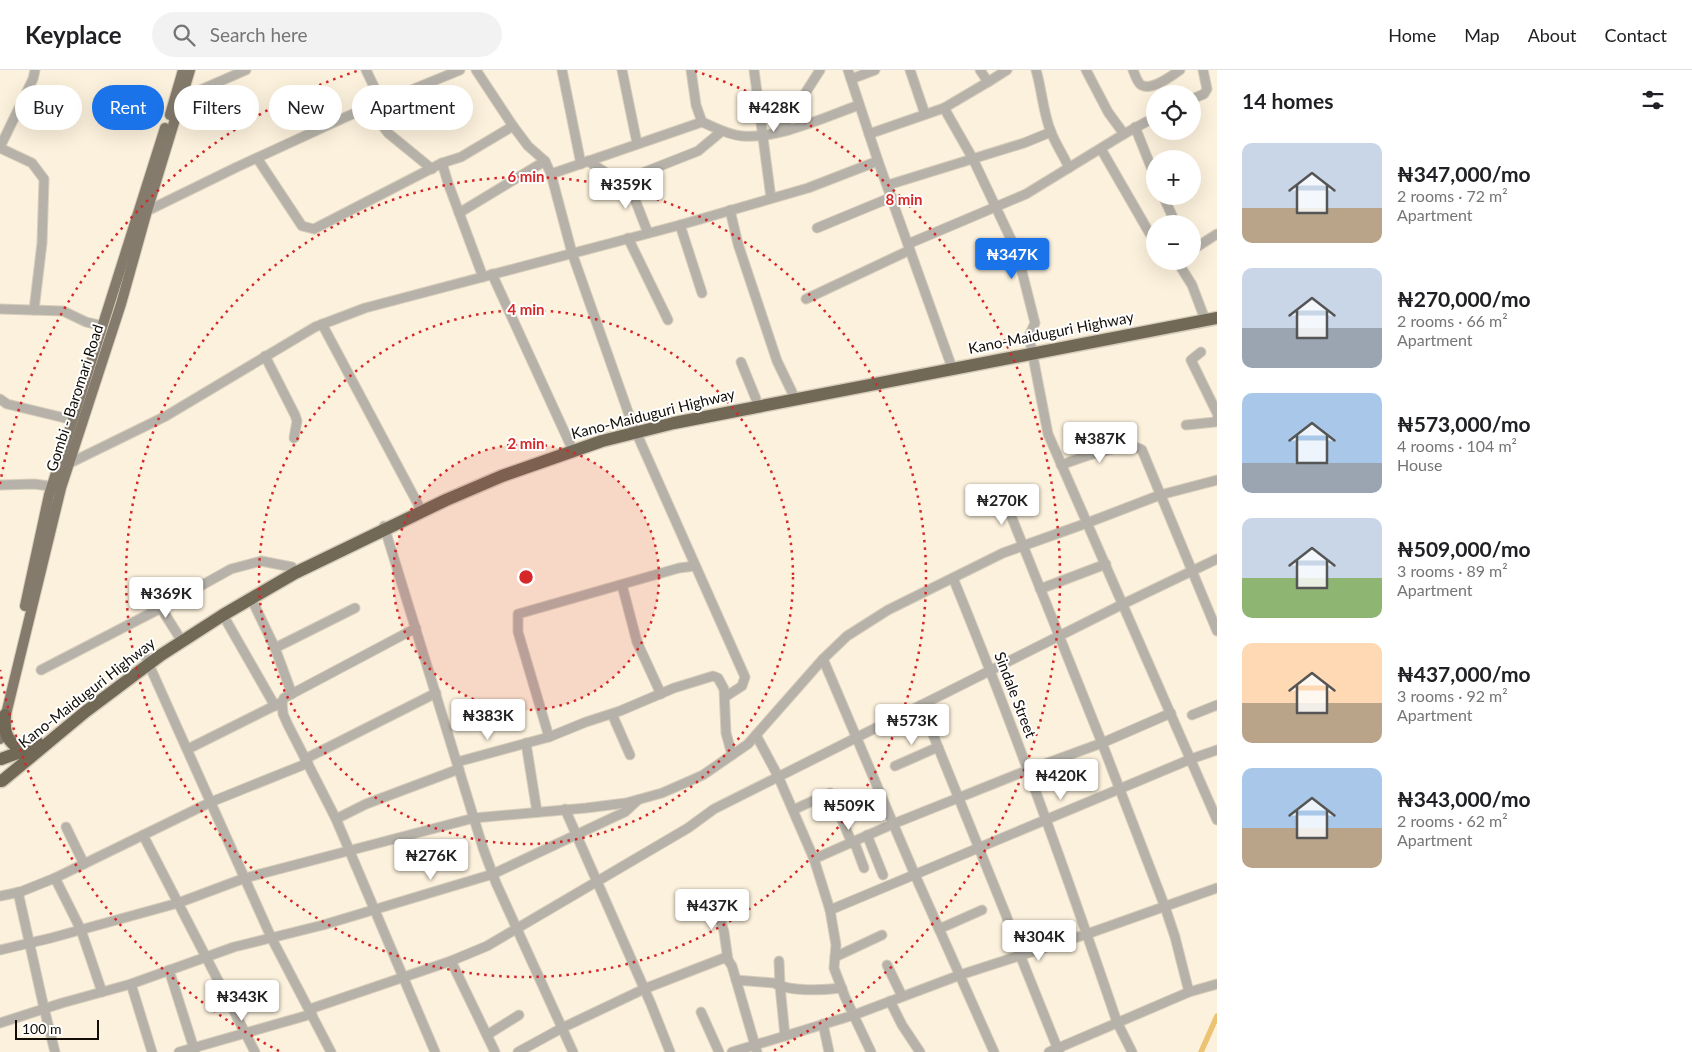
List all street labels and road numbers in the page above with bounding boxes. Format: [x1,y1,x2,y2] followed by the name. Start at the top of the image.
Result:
[967,307,1135,357] street label: Kano-Maiduguri Highway
[42,322,106,474] street label: Gombi - Baromari Road
[569,384,737,442] street label: Kano-Maiduguri Highway
[15,633,158,751] street label: Kano-Maiduguri Highway
[991,649,1041,741] street label: Sindale Street

